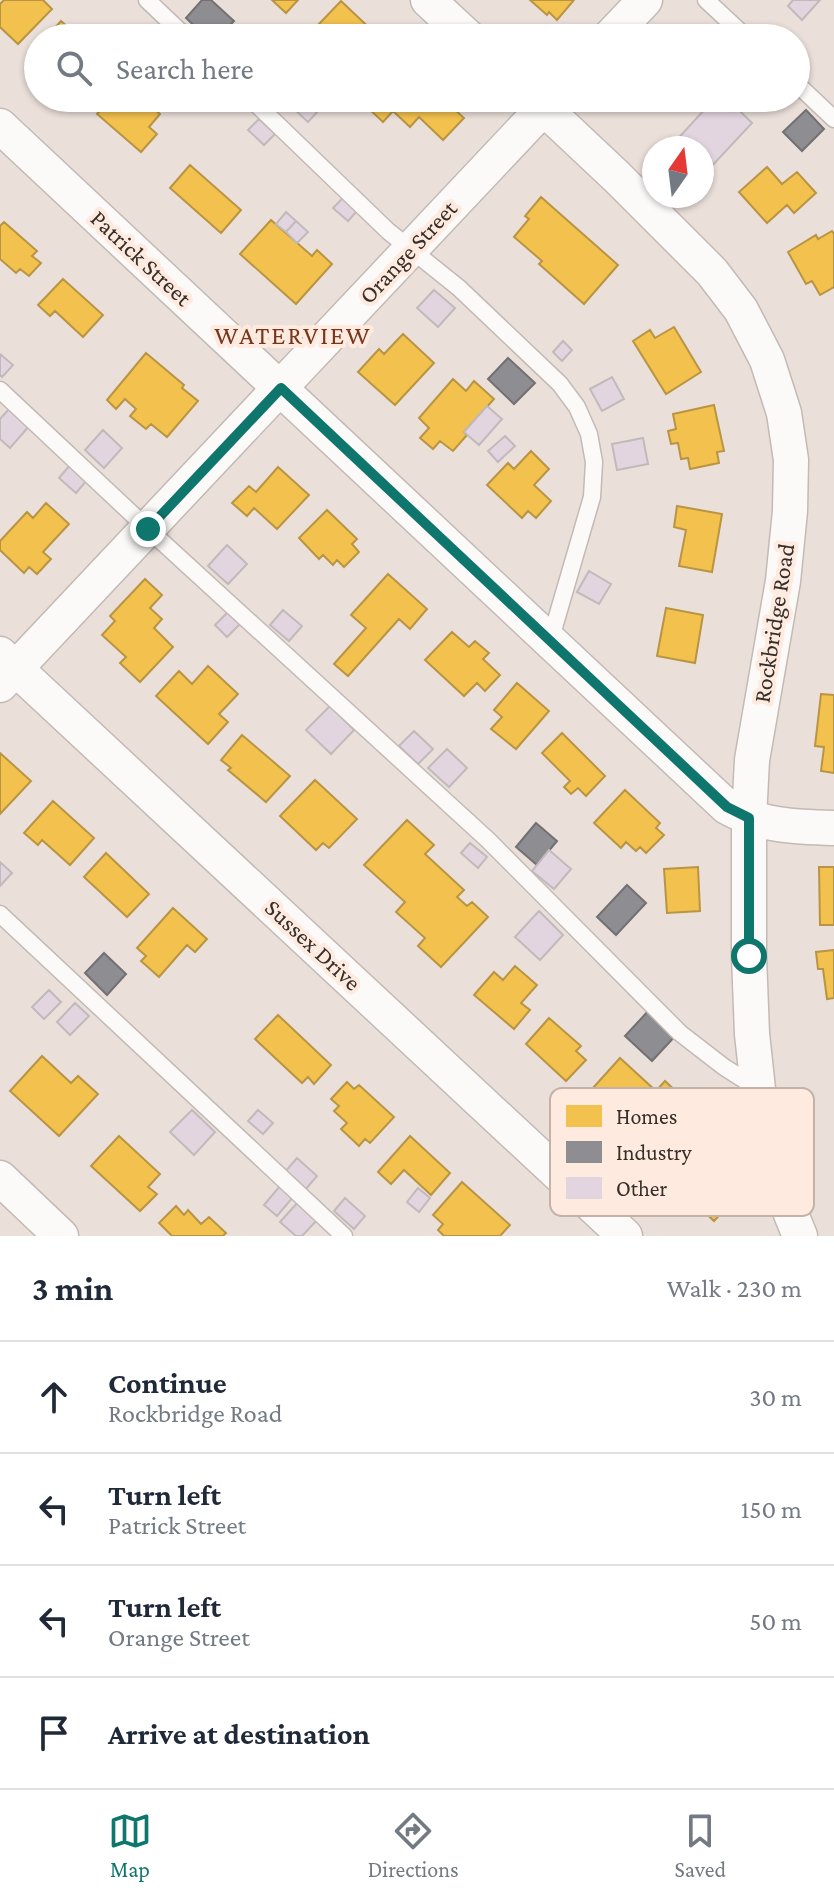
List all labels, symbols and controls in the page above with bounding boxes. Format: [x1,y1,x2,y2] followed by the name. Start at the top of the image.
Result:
[24,24,810,112] search box
[52,46,96,90] icon: search
[116,52,254,85] text: Search here
[642,136,714,208] north arrow
[353,194,463,309] street label: Orange Street
[85,204,198,312] street label: Patrick Street
[214,321,372,350] district label: WATERVIEW
[130,511,166,547] route end
[748,541,799,705] street label: Rockbridge Road
[260,893,367,996] street label: Sussex Drive
[731,938,767,974] route start
[550,1088,814,1216] legend
[616,1104,677,1129] text: Homes
[616,1140,693,1165] text: Industry
[616,1176,668,1201] text: Other
[32,1270,113,1307] text: 3 min
[667,1274,802,1303] text: Walk · 230 m
[108,1366,227,1399] text: Continue
[32,1375,76,1419] icon: ahead
[749,1383,802,1412] text: 30 m
[108,1399,282,1428] text: Rockbridge Road
[108,1478,221,1511] text: Turn left
[32,1487,76,1531] icon: left
[741,1495,802,1524] text: 150 m
[108,1511,246,1540] text: Patrick Street
[108,1590,221,1623] text: Turn left
[32,1599,76,1643] icon: left
[749,1607,802,1636] text: 50 m
[108,1623,250,1652] text: Orange Street
[32,1711,76,1755] icon: arrive
[108,1717,370,1750] text: Arrive at destination
[108,1809,152,1882] tab: Map
[368,1809,459,1882] tab: Directions
[675,1809,726,1882] tab: Saved

